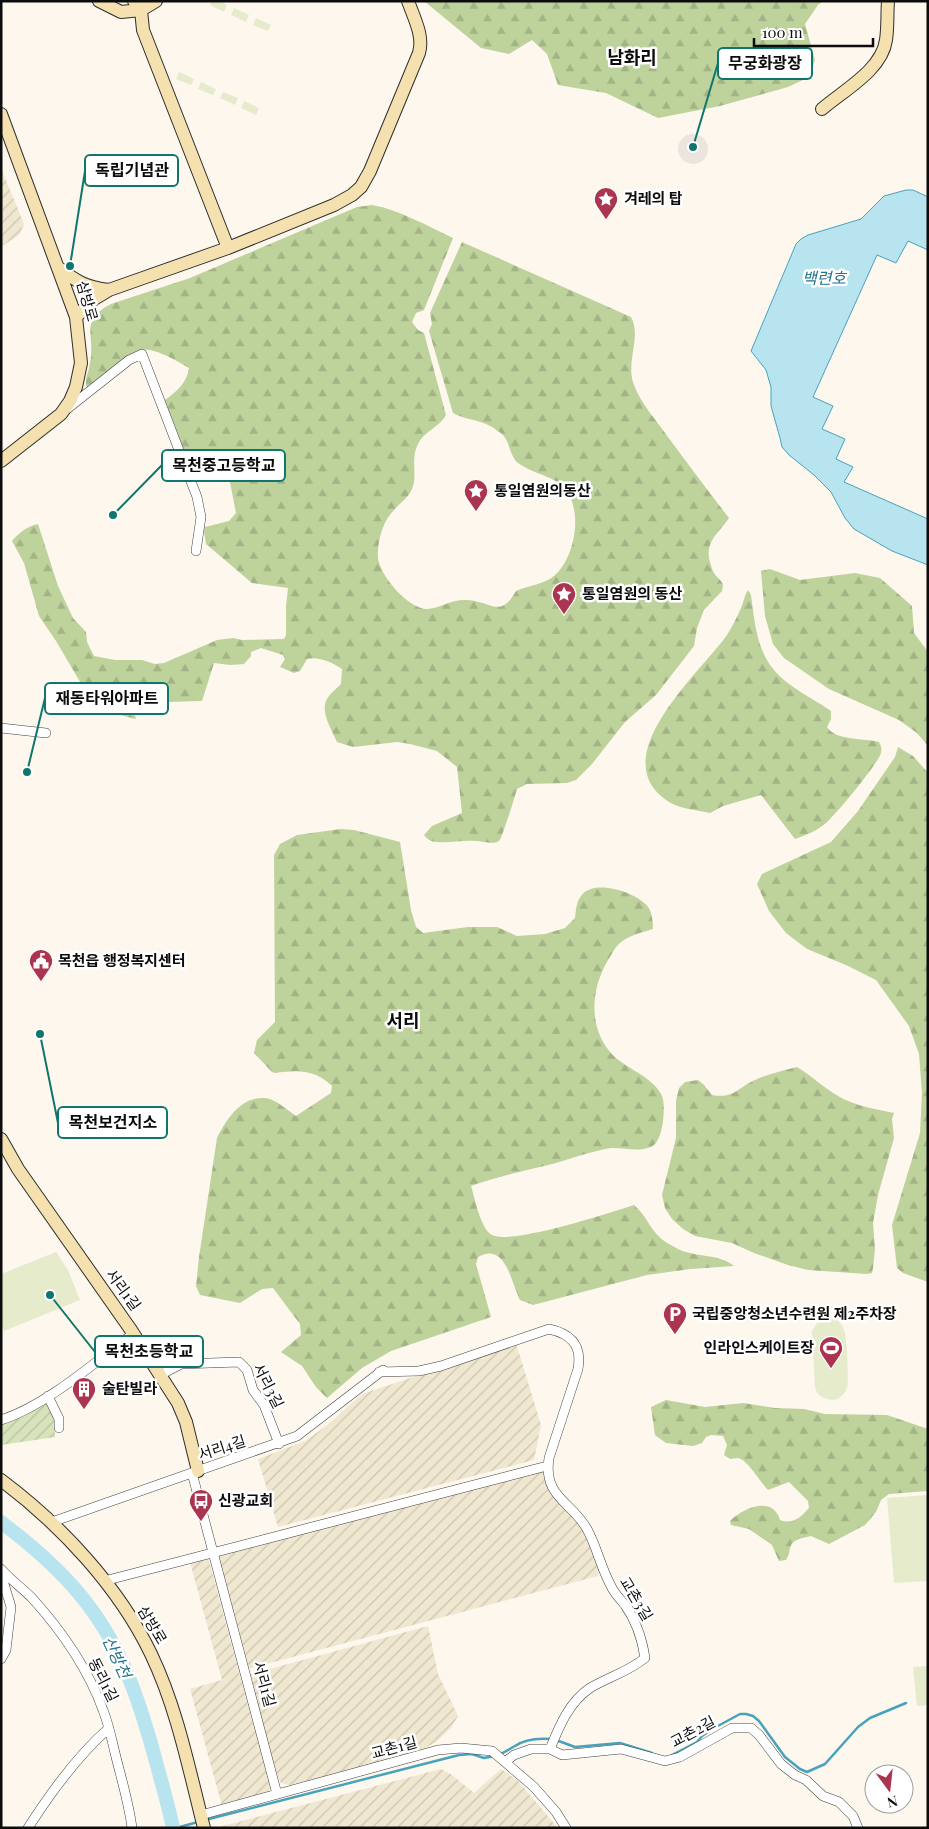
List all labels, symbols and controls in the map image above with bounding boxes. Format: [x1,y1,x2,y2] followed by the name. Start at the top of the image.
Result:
[754,15,873,47] scale bar
[762,22,803,42] text: 100 m
[607,45,657,69] district label: 남화리
[718,48,812,79] callout: 무궁화광장
[728,52,802,73] text: 무궁화광장
[85,155,178,186] callout: 독립기념관
[95,159,169,180] text: 독립기념관
[593,186,619,220] place icon: 겨레의 탑
[624,188,683,208] place label: 겨레의 탑
[802,267,847,288] water label: 백련호
[73,278,103,323] street label: 삼방로
[162,450,285,481] callout: 목천중고등학교
[172,454,276,475] text: 목천중고등학교
[463,478,489,512] place icon: 통일염원의동산
[494,480,591,500] place label: 통일염원의동산
[551,581,577,615] place icon: 통일염원의 동산
[582,583,682,603] place label: 통일염원의 동산
[45,683,168,714] callout: 재동타워아파트
[55,687,159,708] text: 재동타워아파트
[28,948,54,982] public building icon: 목천읍 행정복지센터
[58,950,186,970] place label: 목천읍 행정복지센터
[386,1008,420,1032] district label: 서리
[58,1107,167,1138] callout: 목천보건지소
[69,1111,157,1132] text: 목천보건지소
[102,1265,146,1314] street label: 서리1길
[662,1301,688,1335] parking icon: 국립중앙청소년수련원 제2주차장
[692,1303,897,1323] place label: 국립중앙청소년수련원 제2주차장
[818,1335,844,1369] sports icon: 인라인스케이트장
[95,1336,203,1367] callout: 목천초등학교
[704,1337,814,1357] place label: 인라인스케이트장
[105,1340,193,1361] text: 목천초등학교
[249,1360,289,1412] street label: 서리3길
[71,1376,97,1410] building icon: 술탄빌라
[102,1378,157,1398] place label: 술탄빌라
[195,1430,248,1464] street label: 서리4길
[188,1488,214,1522] bus stop icon: 신광교회
[218,1490,273,1510] place label: 신광교회
[616,1573,658,1624] street label: 교촌3길
[134,1602,172,1647] street label: 삼방로
[99,1632,137,1683] water label: 산방천
[84,1654,123,1705] street label: 동리1길
[249,1658,281,1709] street label: 서리1길
[666,1711,719,1751] street label: 교촌2길
[368,1731,419,1763] street label: 교촌1길
[864,1764,914,1814] north arrow
[885,1792,900,1813] text: N

